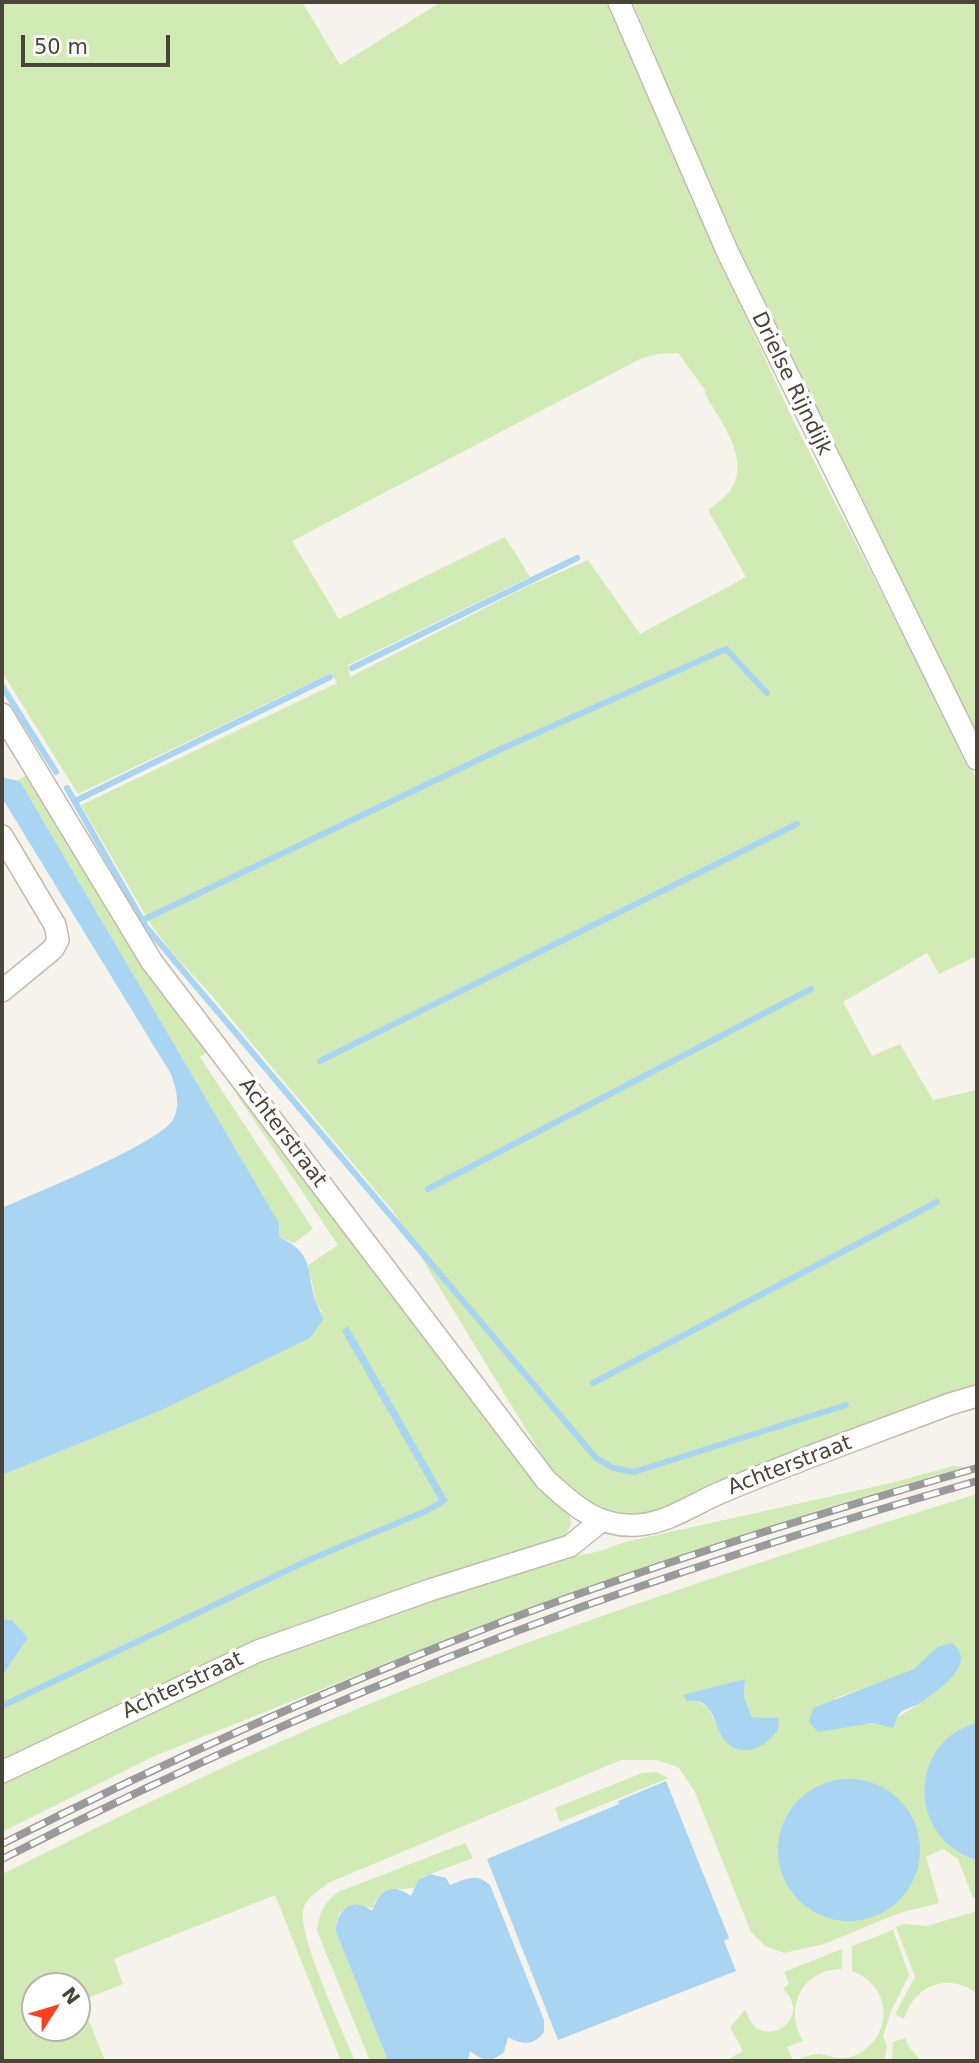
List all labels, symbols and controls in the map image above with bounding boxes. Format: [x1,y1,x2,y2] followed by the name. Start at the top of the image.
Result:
[24,21,173,65] scale bar
[34,35,88,59] text: 50 m
[745,308,837,460] street label: Drielse Rijndijk
[233,1073,331,1193] street label: Achterstraat
[725,1431,855,1501] street label: Achterstraat
[119,1647,247,1725] street label: Achterstraat
[21,1972,91,2042] north arrow
[58,1983,85,2009] text: N

